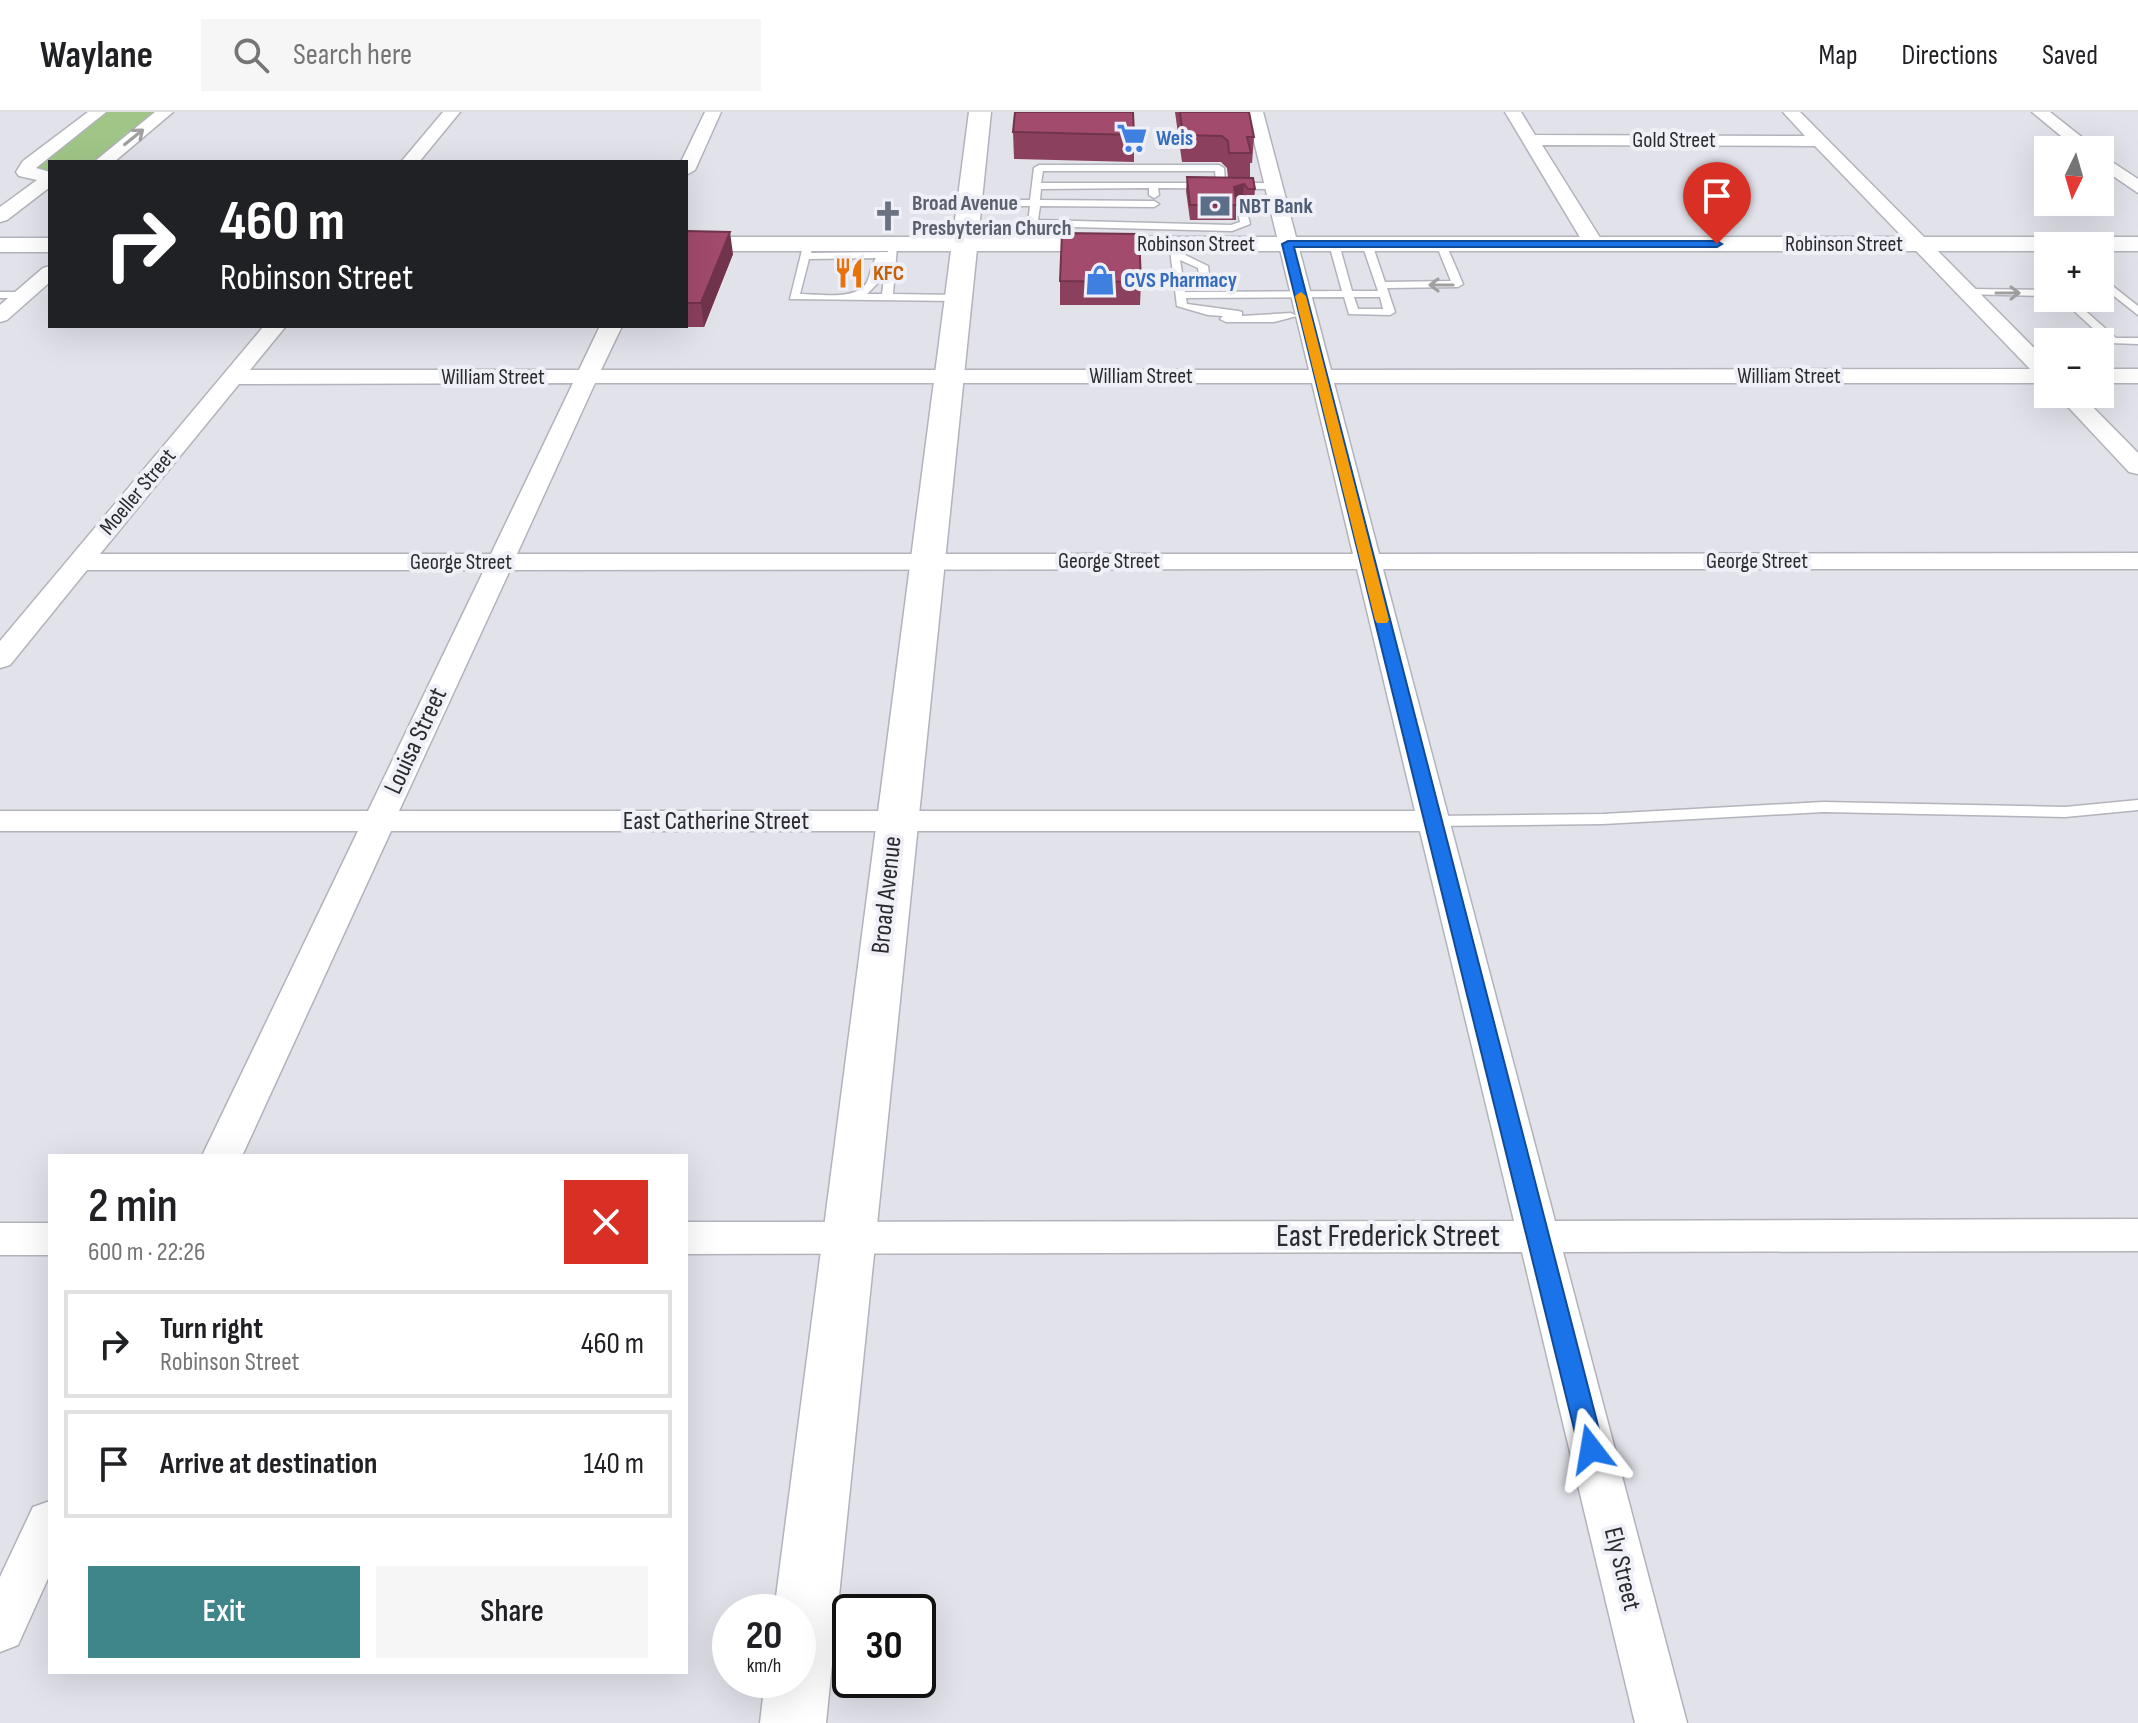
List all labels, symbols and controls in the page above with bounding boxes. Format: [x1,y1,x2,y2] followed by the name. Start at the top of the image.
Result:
[201,19,761,91] search box
[40,33,153,78] text: Waylane
[229,33,273,77] icon: search
[293,37,412,73] text: Search here
[1819,39,1858,72] text: Map
[1902,39,1998,72] text: Directions
[2042,39,2098,72] text: Saved
[1115,121,1149,155] supermarket icon: Weis
[1156,125,1193,152] place label: Weis
[1632,127,1716,154] street label: Gold Street
[123,128,143,146] one-way arrow
[2034,136,2114,216] north arrow
[2034,136,2114,408] map controls
[1683,162,1751,244] pin
[1695,174,1739,218] icon: arrive
[220,189,345,256] text: 460 m
[1198,189,1232,223] bank icon: NBT Bank
[912,190,1071,242] place label: Broad Avenue Presbyterian Church
[88,192,192,296] icon: right
[1239,193,1313,220] place label: NBT Bank
[871,199,905,233] church icon: Broad Avenue Presbyterian Church
[1137,231,1255,258] street label: Robinson Street
[1785,231,1903,258] street label: Robinson Street
[2034,232,2114,312] button: +
[832,256,866,290] restaurant icon: KFC
[220,257,413,300] text: Robinson Street
[873,260,904,287] place label: KFC
[1083,263,1117,297] shop icon: CVS Pharmacy
[1124,267,1237,294] place label: CVS Pharmacy
[1428,277,1455,292] one-way arrow
[1994,285,2021,301] one-way arrow
[2034,328,2114,408] button: −
[1089,363,1193,390] street label: William Street
[1737,363,1841,390] street label: William Street
[441,364,545,391] street label: William Street
[94,443,182,541] street label: Moeller Street
[1058,548,1160,575] street label: George Street
[1706,548,1808,575] street label: George Street
[410,549,512,576] street label: George Street
[378,683,454,799] street label: Louisa Street
[623,806,809,837] street label: East Catherine Street
[865,835,909,955] street label: Broad Avenue
[88,1178,178,1235] text: 2 min
[564,1180,648,1264] button: close
[1276,1217,1500,1256] street label: East Frederick Street
[88,1237,205,1268] text: 600 m · 22:26
[160,1311,263,1347] text: Turn right
[92,1322,136,1366] icon: right
[581,1326,644,1362] text: 460 m
[160,1347,300,1378] text: Robinson Street
[1549,1407,1633,1491] position arrow
[92,1442,136,1486] icon: arrive
[160,1446,377,1482] text: Arrive at destination
[584,1446,644,1482] text: 140 m
[1597,1524,1647,1614] street label: Ely Street
[88,1566,360,1658] button: Exit
[376,1566,648,1658] button: Share
[832,1594,936,1698] speed limit sign: 30
[746,1612,782,1660] text: 20
[747,1654,781,1678] text: km/h

